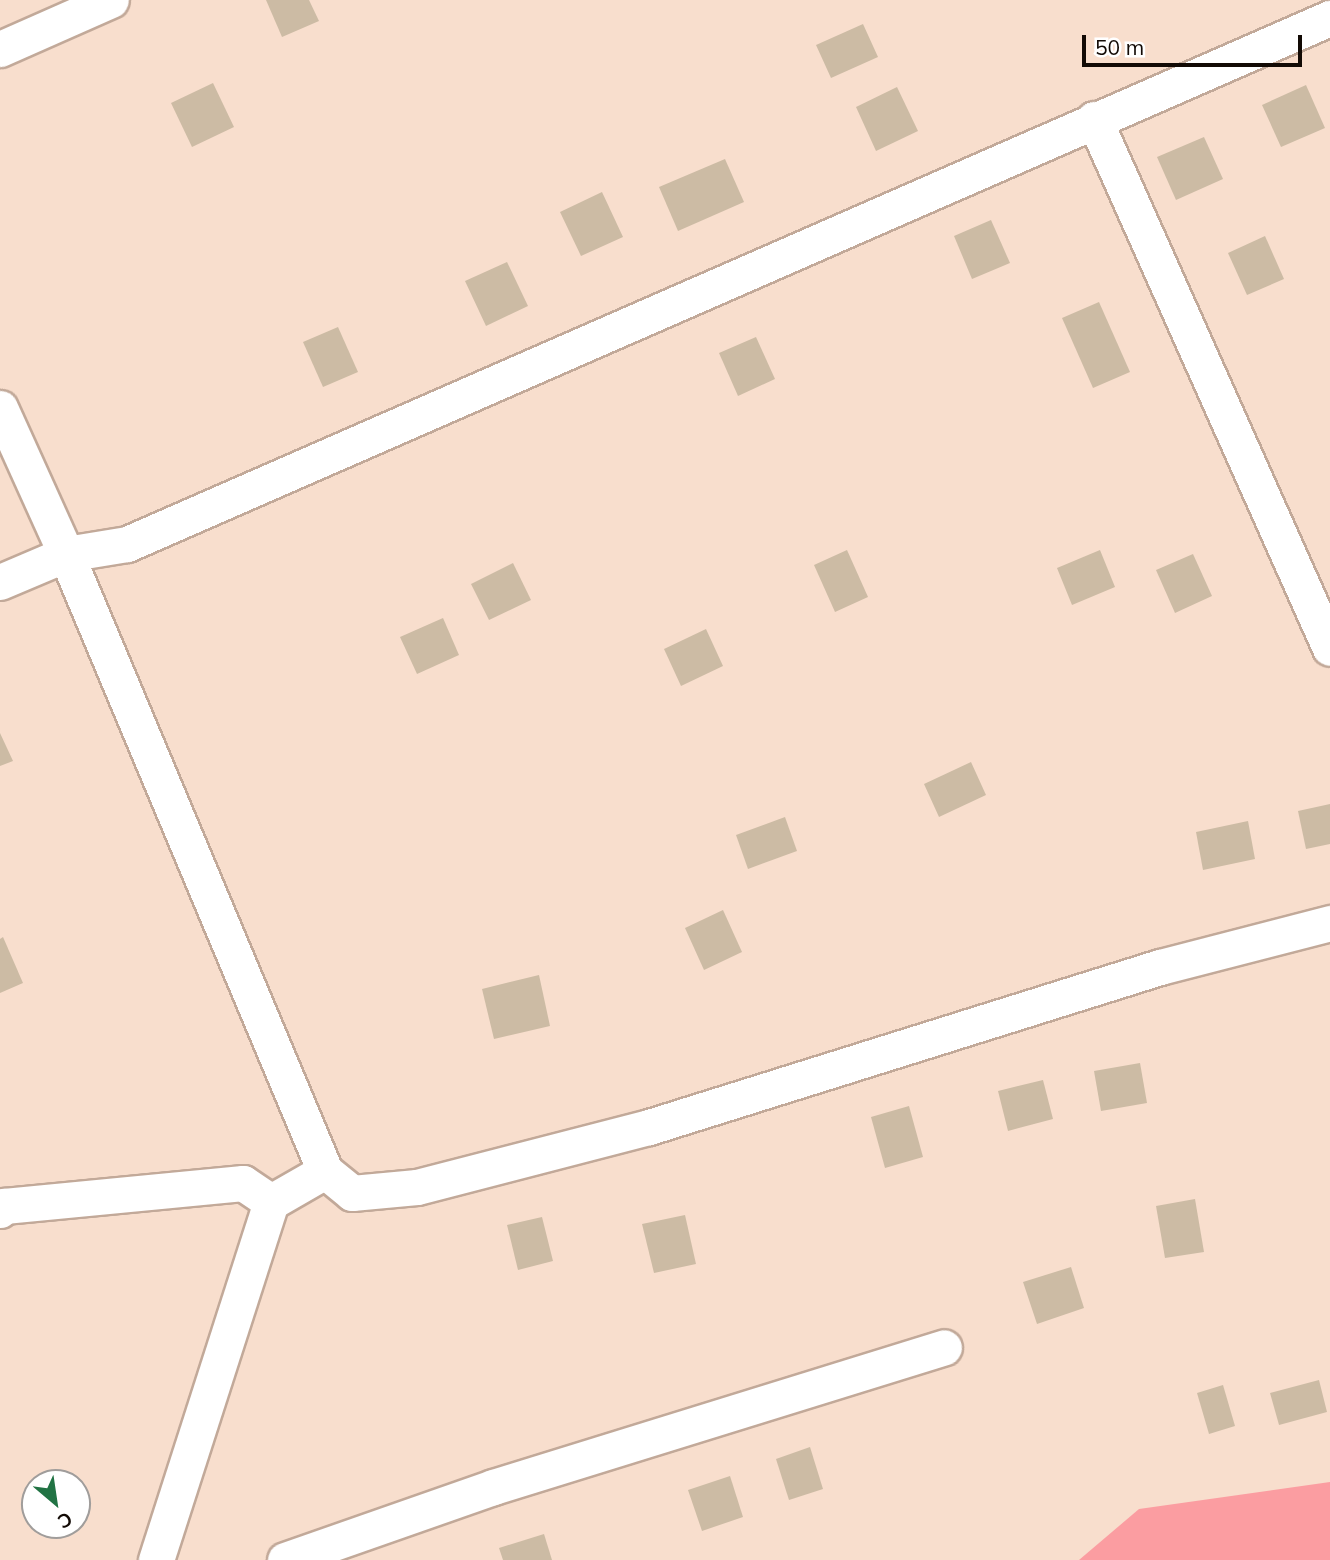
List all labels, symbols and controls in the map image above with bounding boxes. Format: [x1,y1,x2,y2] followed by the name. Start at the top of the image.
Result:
[1085,21,1306,65] scale bar
[1095,34,1144,60] text: 50 m
[21,1469,91,1539] north arrow
[54,1507,77,1534] text: С

